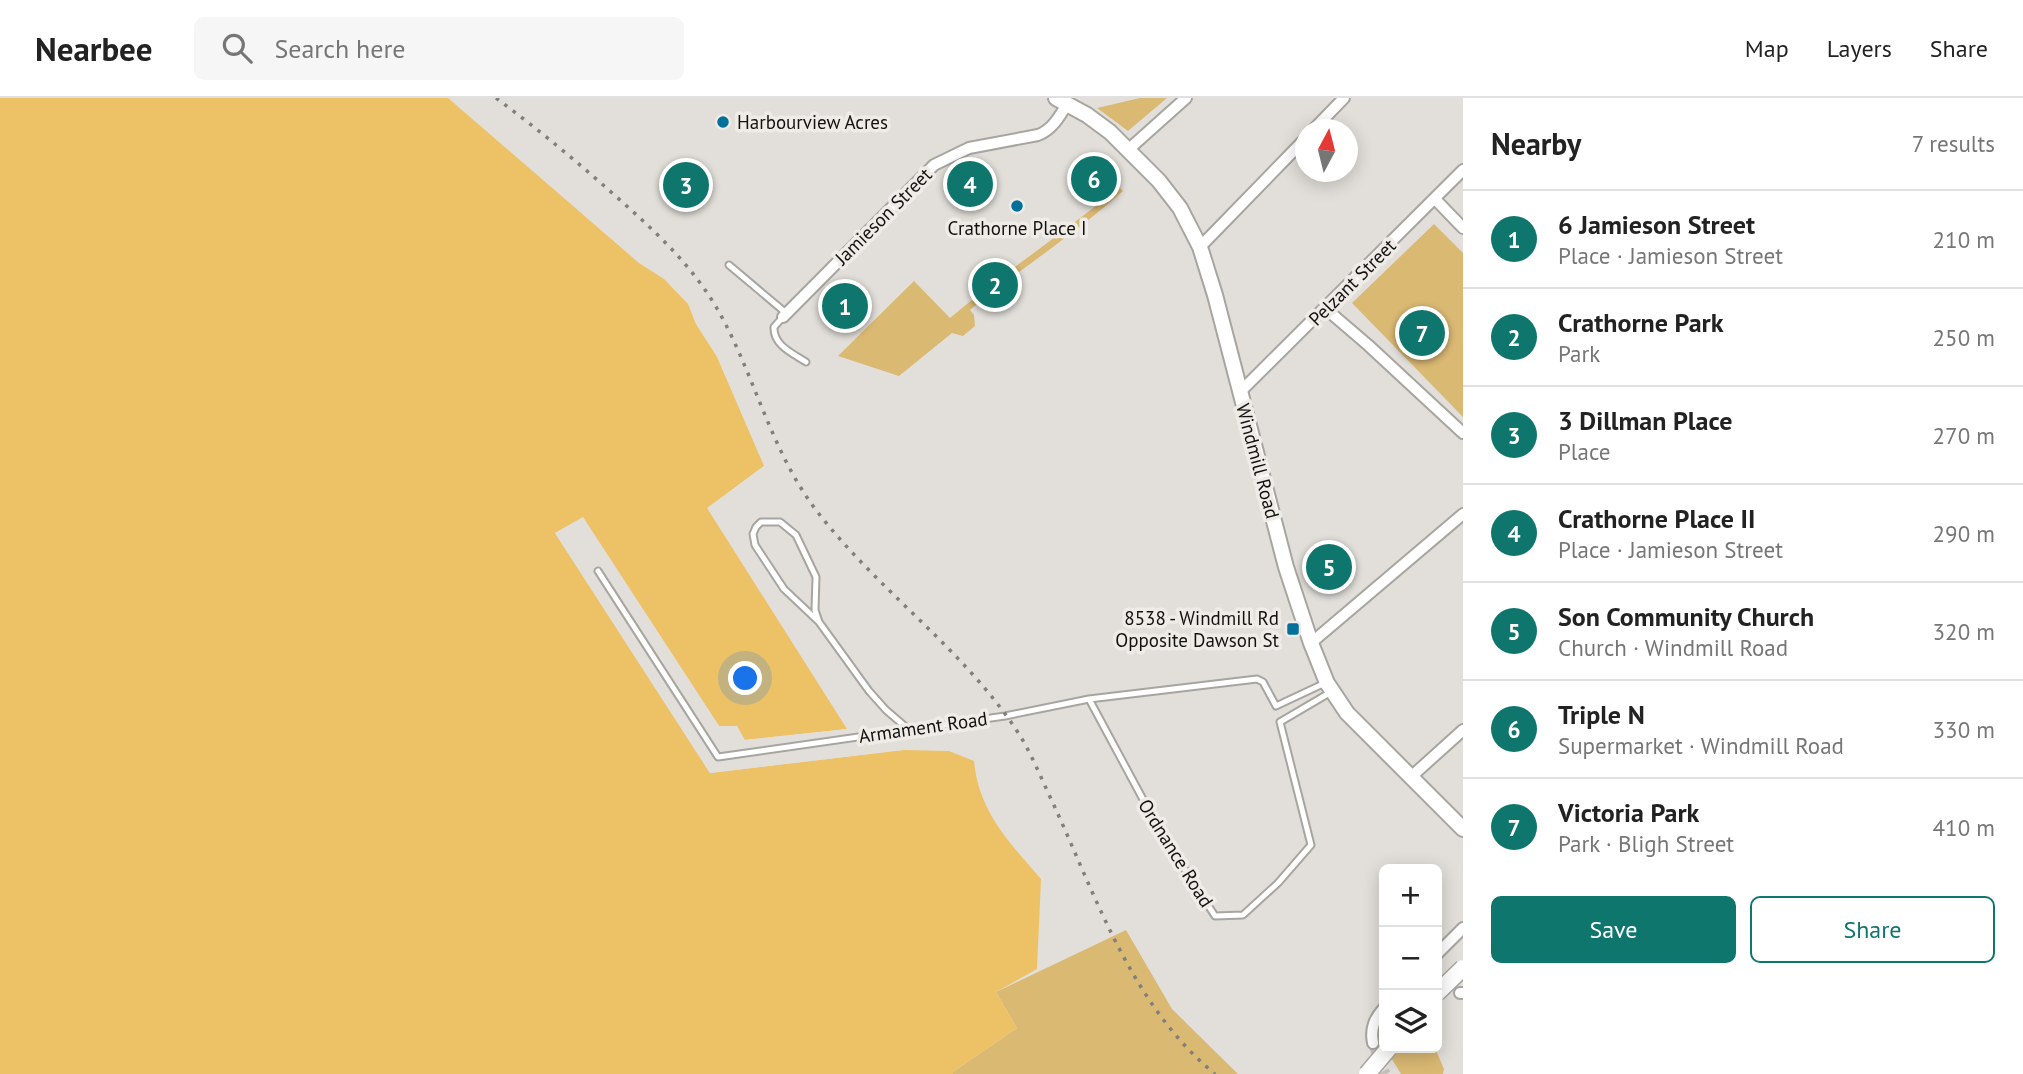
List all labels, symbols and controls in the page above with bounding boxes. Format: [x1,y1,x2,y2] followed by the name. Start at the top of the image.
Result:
[194,17,684,80] search box
[35,27,152,70] text: Nearbee
[218,29,256,67] icon: search
[274,32,406,65] text: Search here
[1745,33,1789,64] text: Map
[1827,33,1892,64] text: Layers
[1930,33,1988,64] text: Share
[737,110,888,134] place label: Harbourview Acres
[715,114,731,130] marker: Harbourview Acres
[1295,119,1358,182] north arrow
[1491,124,1581,163] text: Nearby
[1912,129,1995,158] text: 7 results
[1071,153,1117,205] pin: 6
[947,158,993,210] pin: 4
[663,159,709,211] pin: 3
[829,162,937,270] street label: Jamieson Street
[1009,198,1025,214] marker: Crathorne Place I
[1558,208,1755,241] text: 6 Jamieson Street
[948,216,1087,240] place label: Crathorne Place I
[1507,225,1521,254] text: 1
[1933,225,1995,254] text: 210 m
[1303,233,1401,331] street label: Pelzant Street
[1558,241,1783,270] text: Place · Jamieson Street
[972,259,1018,311] pin: 2
[822,280,868,332] pin: 1
[1558,306,1723,339] text: Crathorne Park
[1399,307,1445,359] pin: 7
[1507,323,1521,352] text: 2
[1933,323,1995,352] text: 250 m
[1558,339,1600,368] text: Park
[1231,401,1285,521] street label: Windmill Road
[1558,404,1732,437] text: 3 Dillman Place
[1507,421,1521,450] text: 3
[1933,421,1995,450] text: 270 m
[1558,437,1611,466] text: Place
[1558,502,1755,535] text: Crathorne Place II
[1507,519,1521,548] text: 4
[1933,519,1995,548] text: 290 m
[1558,535,1783,564] text: Place · Jamieson Street
[1306,541,1352,593] pin: 5
[1558,600,1814,633] text: Son Community Church
[1115,606,1280,652] place label: 8538 - Windmill Rd Opposite Dawson St
[1507,617,1521,646] text: 5
[1933,617,1995,646] text: 320 m
[1285,621,1301,637] marker: 8538 - Windmill Rd Opposite Dawson St
[1558,633,1788,662] text: Church · Windmill Road
[728,661,762,695] your location
[1558,698,1645,731] text: Triple N
[857,706,989,748] street label: Armament Road
[1507,715,1521,744] text: 6
[1933,715,1995,744] text: 330 m
[1558,731,1844,760] text: Supermarket · Windmill Road
[1133,794,1219,912] street label: Ordnance Road
[1558,796,1699,829] text: Victoria Park
[1507,813,1521,842] text: 7
[1933,813,1995,842] text: 410 m
[1558,829,1734,858] text: Park · Bligh Street
[1379,864,1442,1053] map controls
[1379,864,1442,927] button: +
[1491,896,1736,963] button: Save
[1750,896,1995,963] button: Share
[1379,927,1442,990] button: −
[1379,990,1442,1053] button: layers

